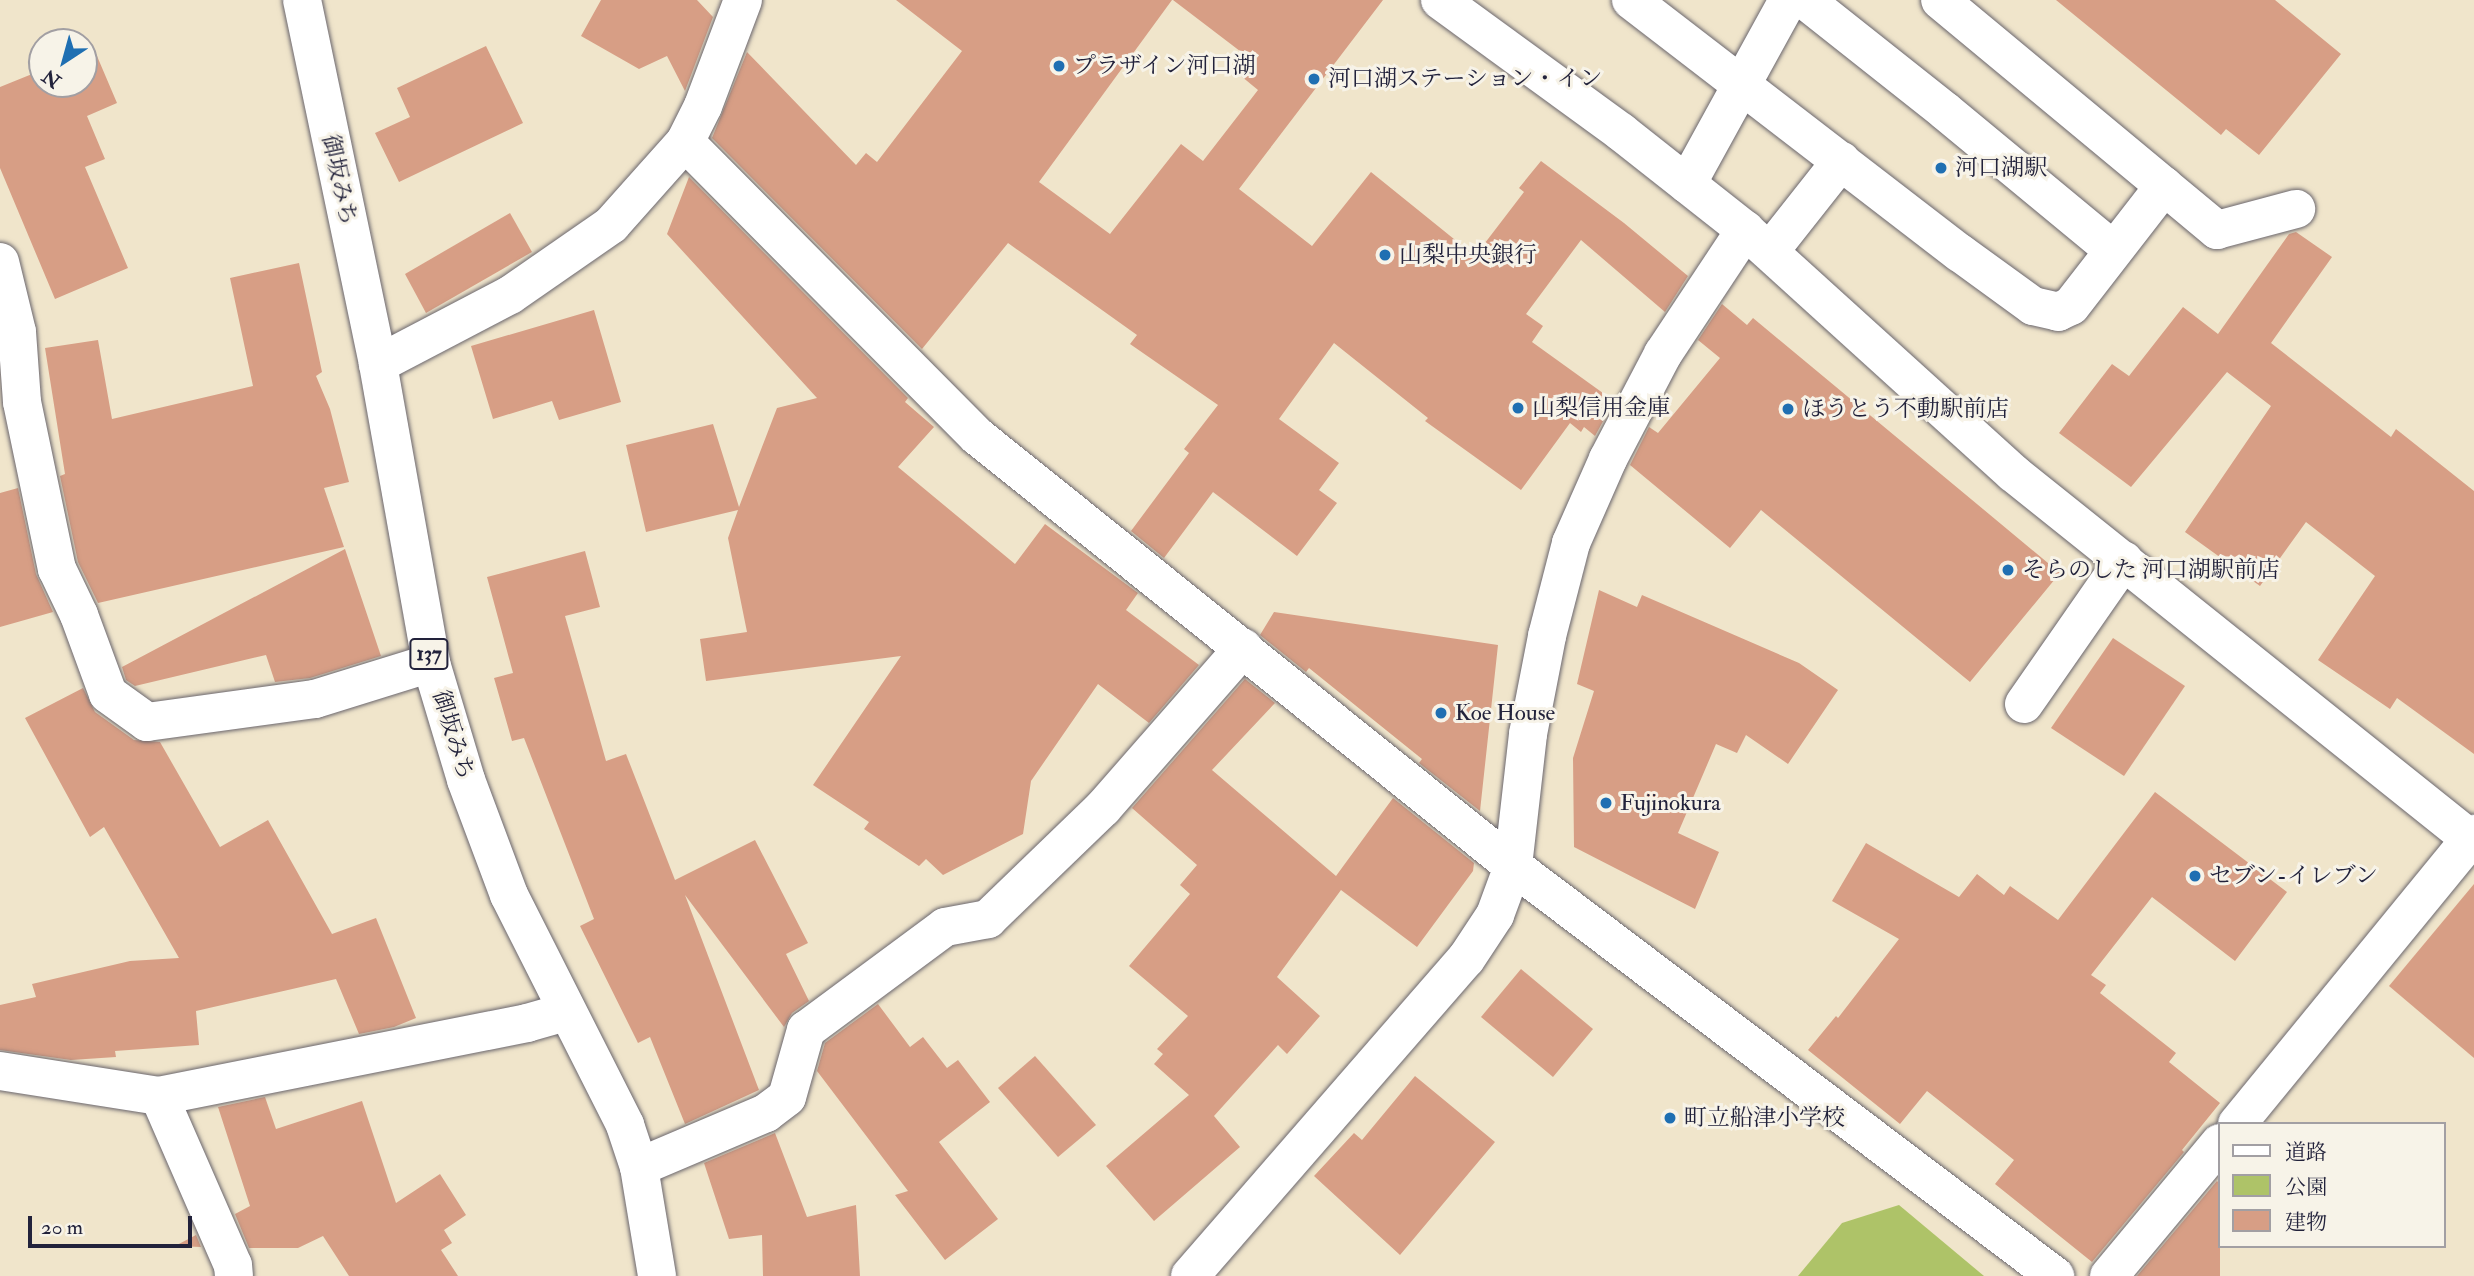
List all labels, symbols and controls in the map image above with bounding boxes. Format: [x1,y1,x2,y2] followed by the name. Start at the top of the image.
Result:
[28,28,98,98] north arrow
[1073,52,1257,80] place label: プラザイン河口湖
[1051,58,1067,74] marker: プラザイン河口湖
[38,64,66,93] text: N
[1328,65,1604,93] place label: 河口湖ステーション・イン
[1306,71,1322,87] marker: 河口湖ステーション・イン
[316,132,362,228] street label: 御坂みち
[1955,154,2047,182] place label: 河口湖駅
[1933,160,1949,176] marker: 河口湖駅
[1399,241,1537,269] place label: 山梨中央銀行
[1377,247,1393,263] marker: 山梨中央銀行
[1532,394,1670,422] place label: 山梨信用金庫
[1802,395,2009,423] place label: ほうとう不動駅前店
[1510,400,1526,416] marker: 山梨信用金庫
[1780,401,1796,417] marker: ほうとう不動駅前店
[2022,556,2280,584] place label: そらのした 河口湖駅前店
[2000,562,2016,578] marker: そらのした 河口湖駅前店
[408,636,450,672] road number: 137
[426,687,480,783] street label: 御坂みち
[1455,699,1555,727] place label: Koe House
[1433,705,1449,721] marker: Koe House
[1620,789,1721,817] place label: Fujinokura
[1598,795,1614,811] marker: Fujinokura
[2209,862,2380,890] place label: セブン-イレブン
[2187,868,2203,884] marker: セブン-イレブン
[1684,1104,1845,1132] place label: 町立船津小学校
[1662,1110,1678,1126] marker: 町立船津小学校
[2218,1122,2446,1248] legend
[2285,1139,2327,1166] text: 道路
[2285,1174,2327,1201] text: 公園
[32,1202,196,1246] scale bar
[2285,1209,2327,1236] text: 建物
[41,1214,83,1241] text: 20 m

